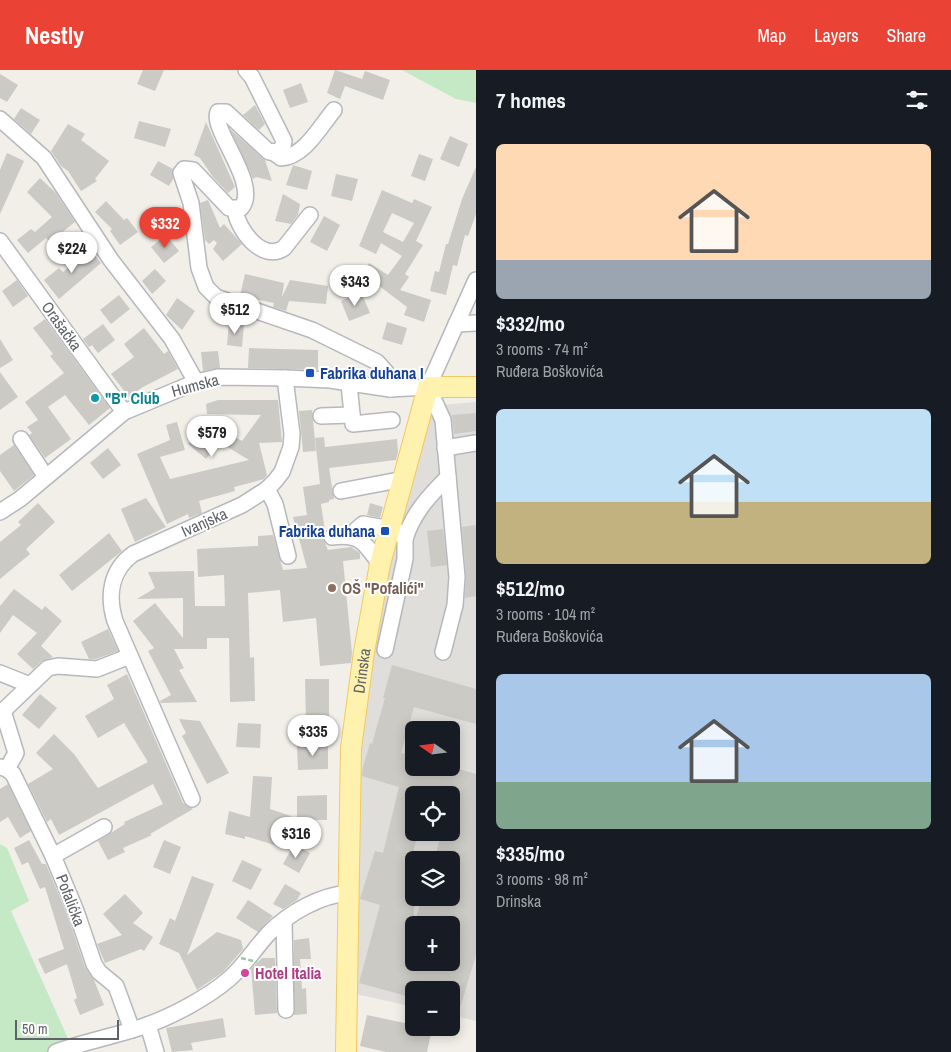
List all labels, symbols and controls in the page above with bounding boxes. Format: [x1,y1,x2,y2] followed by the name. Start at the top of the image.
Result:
[25,19,84,51] text: Nestly
[758,23,786,48] text: Map
[814,23,859,48] text: Layers
[887,23,926,48] text: Share
[496,86,566,115] text: 7 homes
[903,86,931,114] icon: filters
[669,176,759,266] icon: home
[135,206,195,249] pin: $332
[150,212,180,234] text: $332
[42,232,102,274] pin: $224
[57,237,87,259] text: $224
[325,264,385,307] pin: $343
[340,270,370,292] text: $343
[205,292,265,335] pin: $512
[37,297,88,356] street label: Orašačka
[220,298,250,320] text: $512
[496,309,565,338] text: $332/mo
[496,338,588,360] text: 3 rooms · 74 m²
[496,360,603,382] text: Ruđera Boškovića
[320,362,424,384] place label: Fabrika duhana I
[304,367,316,379] marker: Fabrika duhana I
[169,368,222,402] street label: Humska
[105,387,160,409] place label: "B" Club
[89,392,101,404] marker: "B" Club
[182,416,242,458] pin: $579
[197,421,227,443] text: $579
[669,441,759,531] icon: home
[178,502,231,542] street label: Ivanjska
[279,520,376,542] place label: Fabrika duhana
[379,525,391,537] marker: Fabrika duhana
[496,574,565,603] text: $512/mo
[342,577,424,599] place label: OŠ "Pofalići"
[326,582,338,594] marker: OŠ "Pofalići"
[496,603,595,625] text: 3 rooms · 104 m²
[496,625,603,647] text: Ruđera Boškovića
[348,646,376,695] street label: Drinska
[669,706,759,796] icon: home
[283,714,343,757] pin: $335
[298,720,328,742] text: $335
[405,721,460,776] north arrow
[405,721,460,1036] map controls
[405,786,460,841] button: locate
[266,816,326,859] pin: $316
[281,822,311,844] text: $316
[496,839,565,868] text: $335/mo
[405,851,460,906] button: layers
[496,868,588,890] text: 3 rooms · 98 m²
[51,871,91,930] street label: Pofalićka
[496,890,541,912] text: Drinska
[405,916,460,971] button: +
[255,962,322,984] place label: Hotel Italia
[239,967,251,979] marker: Hotel Italia
[405,981,460,1036] button: −
[15,1017,119,1040] scale bar
[22,1020,48,1038] text: 50 m

